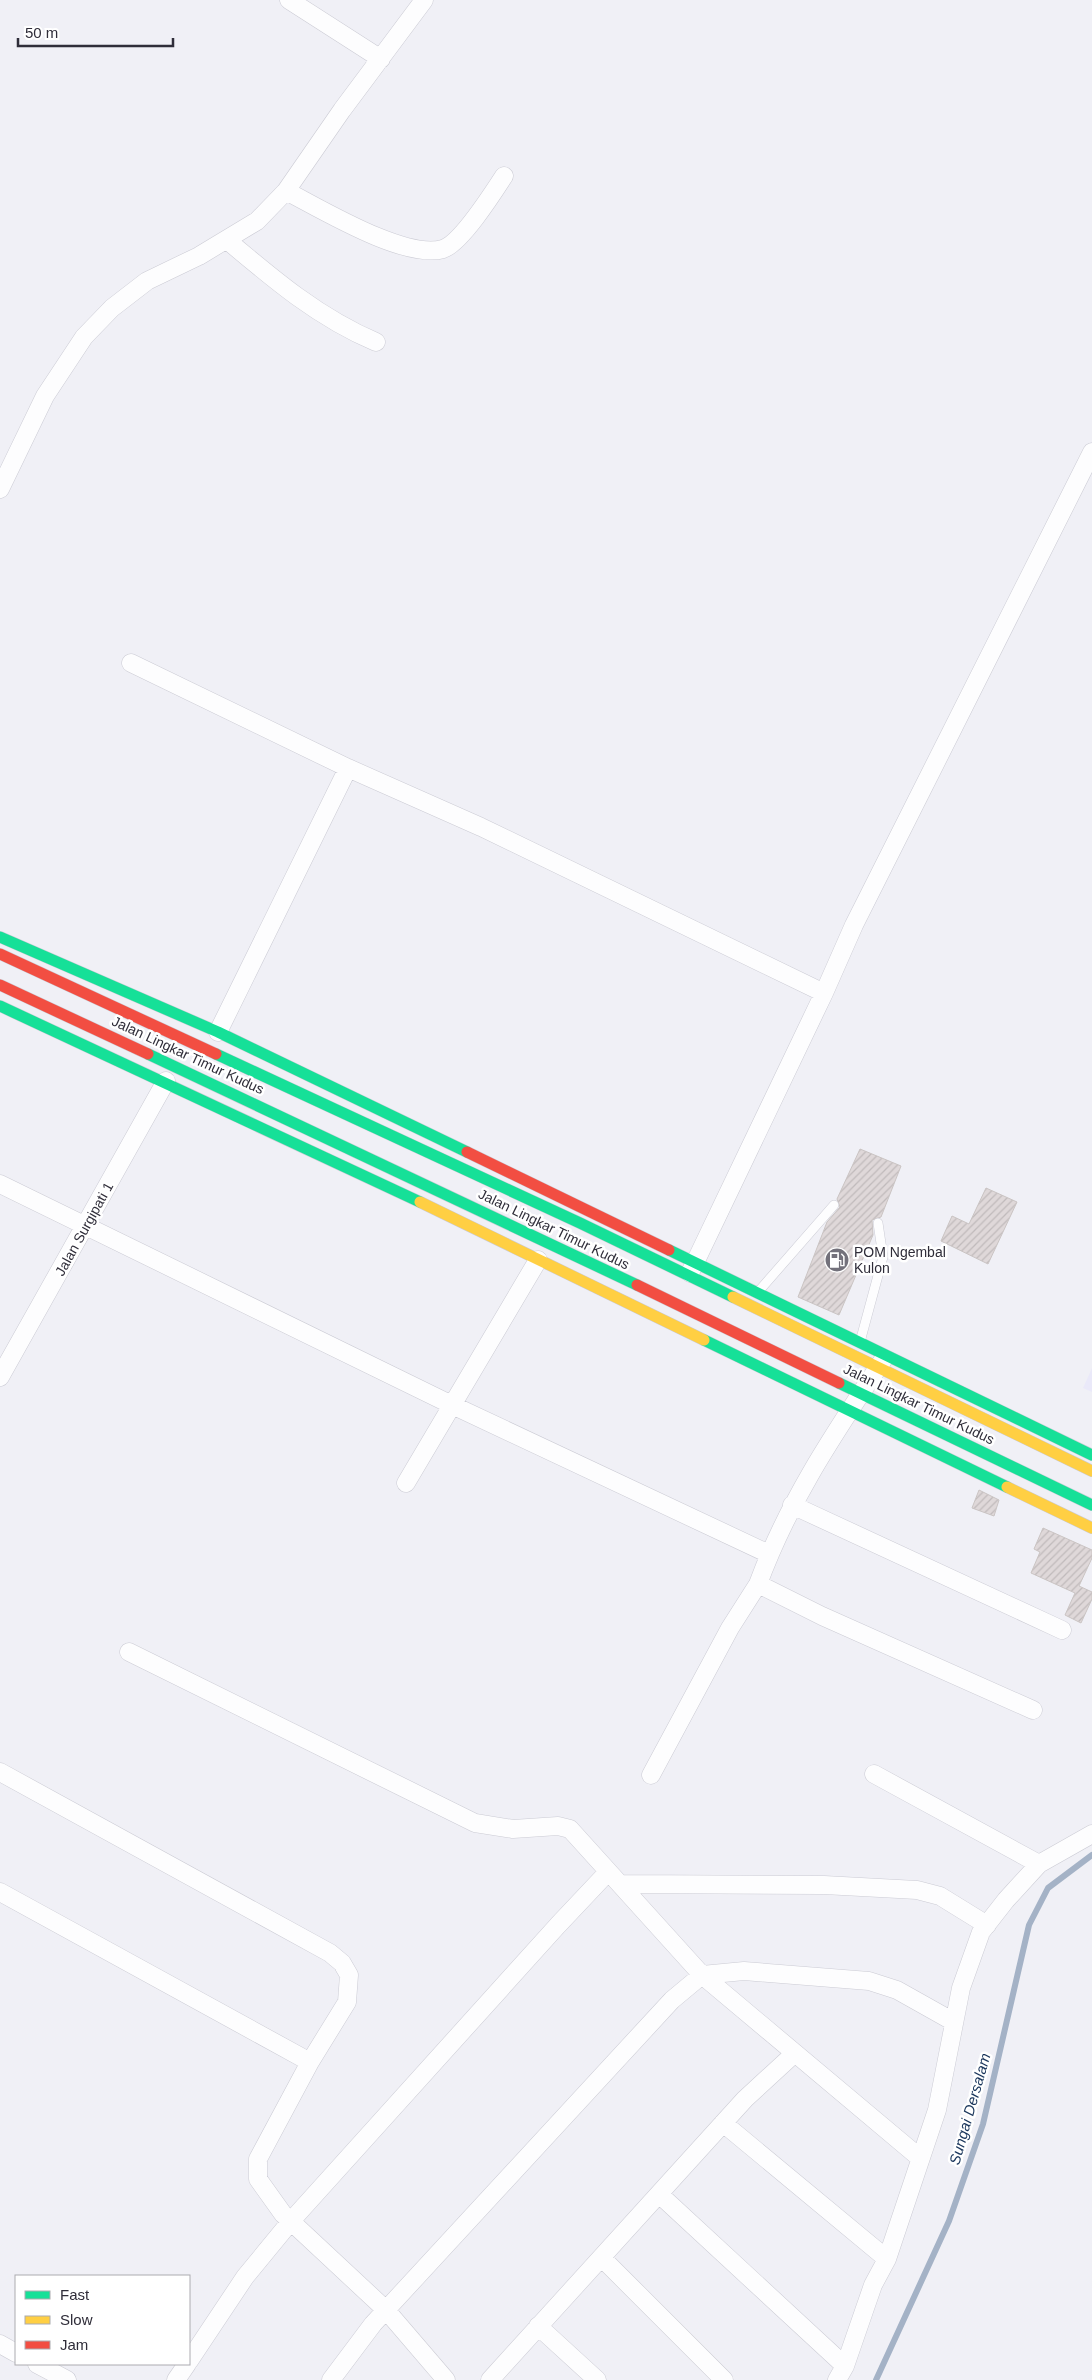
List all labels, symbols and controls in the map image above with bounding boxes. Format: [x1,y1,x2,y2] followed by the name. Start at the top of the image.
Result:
[18,15,172,47] scale bar
[25,24,58,41] text: 50 m
[110,1013,266,1097] street label: Jalan Lingkar Timur Kudus
[52,1179,116,1278] street label: Jalan Surgipati 1
[476,1185,632,1273] street label: Jalan Lingkar Timur Kudus
[854,1244,946,1276] place label: POM Ngembal Kulon
[824,1247,850,1273] fuel station icon: POM Ngembal Kulon
[841,1360,997,1448] street label: Jalan Lingkar Timur Kudus
[945,2051,994,2167] water label: Sungai Dersalam
[15,2275,190,2365] legend
[60,2286,90,2303] text: Fast
[60,2311,93,2328] text: Slow
[60,2336,88,2353] text: Jam

